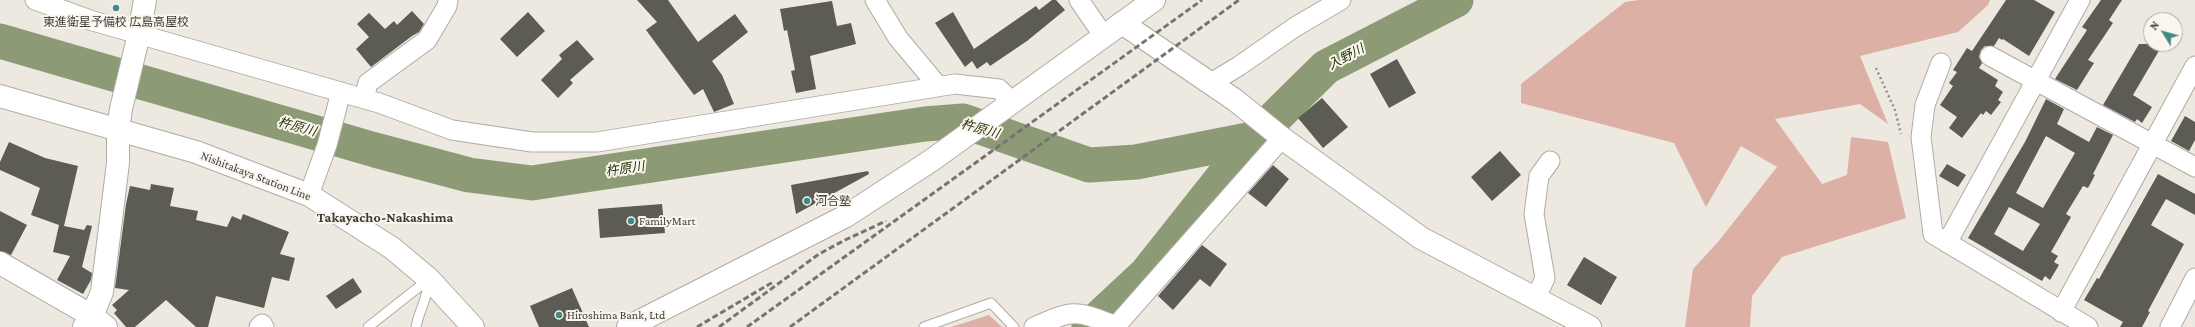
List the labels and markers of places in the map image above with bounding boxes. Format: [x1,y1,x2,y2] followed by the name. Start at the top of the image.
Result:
[111,3,121,13] marker: 東進衛星予備校 広島高屋校
[43,15,189,29] place label: 東進衛星予備校 広島高屋校
[815,194,851,208] place label: 河合塾
[802,196,812,206] marker: 河合塾
[639,214,695,228] place label: FamilyMart
[626,216,636,226] marker: FamilyMart
[567,308,665,322] place label: Hiroshima Bank, Ltd
[554,310,564,320] marker: Hiroshima Bank, Ltd

